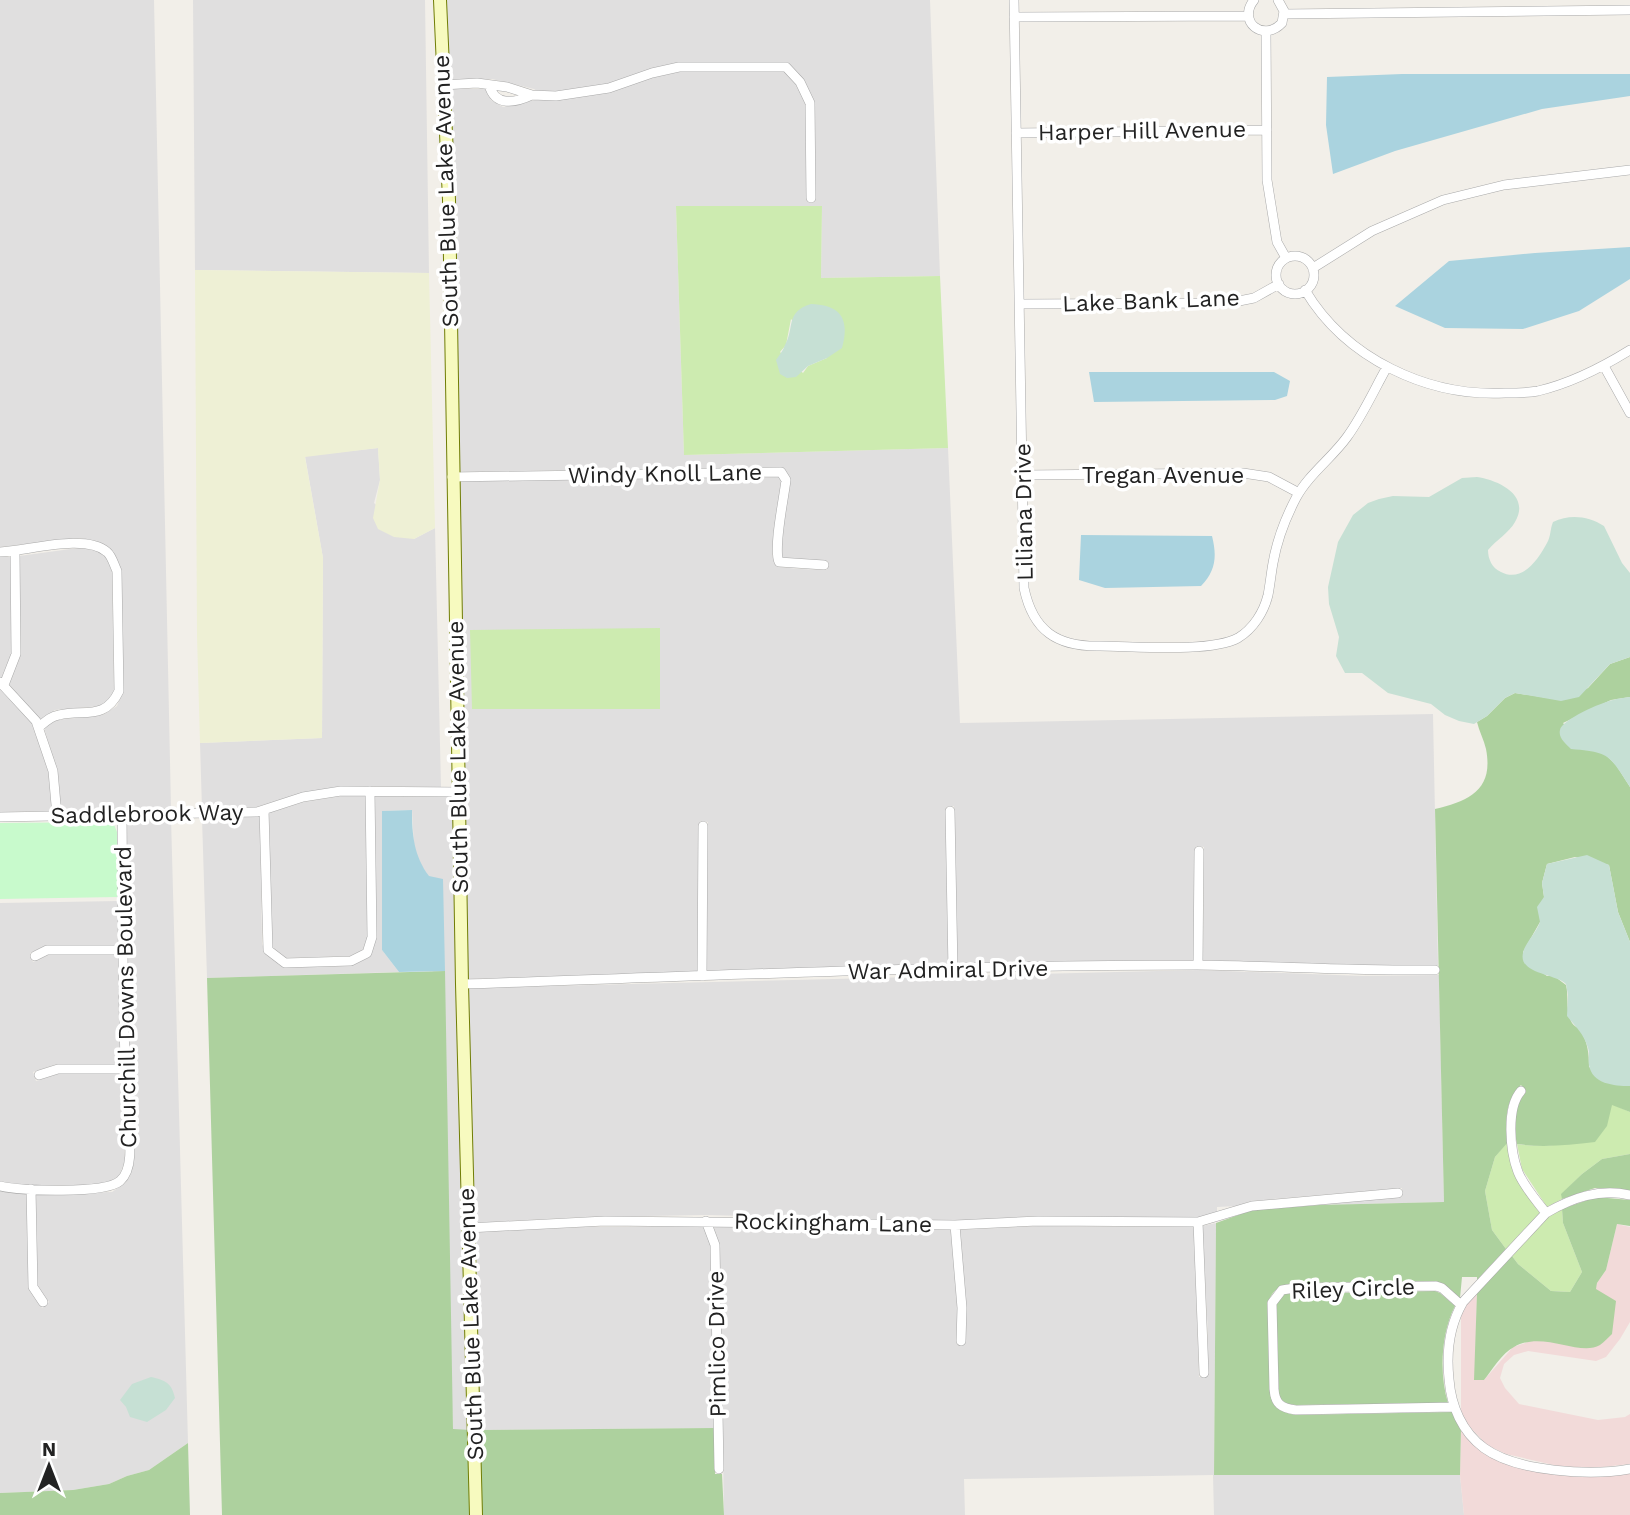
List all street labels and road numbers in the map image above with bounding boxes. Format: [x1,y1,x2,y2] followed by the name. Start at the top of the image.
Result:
[428,54,464,328] street label: South Blue Lake Avenue
[1038,116,1246,146] street label: Harper Hill Avenue
[1062,284,1240,318] street label: Lake Bank Lane
[1009,443,1039,581] street label: Liliana Drive
[568,459,762,489] street label: Windy Knoll Lane
[1082,462,1244,489] street label: Tregan Avenue
[442,620,474,894] street label: South Blue Lake Avenue
[50,799,244,829] street label: Saddlebrook Way
[110,846,142,1148] street label: Churchill Downs Boulevard
[847,955,1049,985] street label: War Admiral Drive
[453,1187,489,1461] street label: South Blue Lake Avenue
[734,1208,932,1238] street label: Rockingham Lane
[702,1270,732,1418] street label: Pimlico Drive
[1290,1273,1416,1305] street label: Riley Circle

